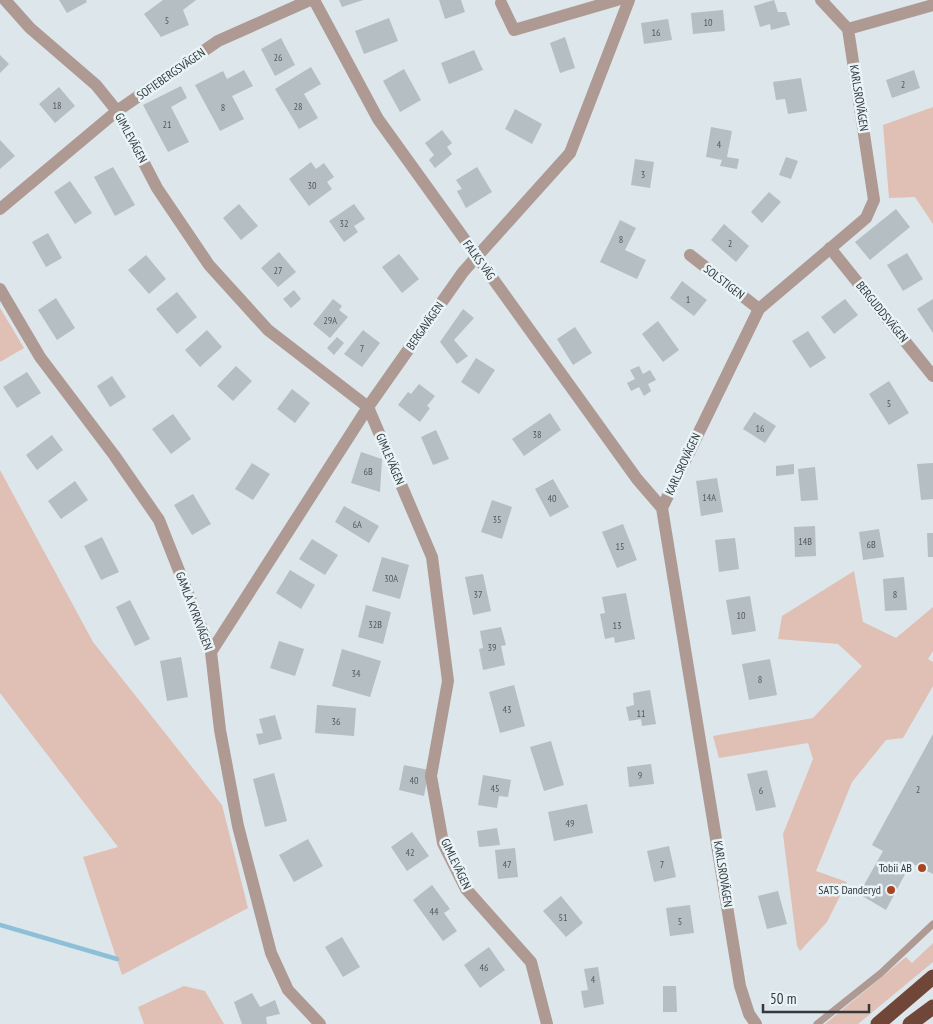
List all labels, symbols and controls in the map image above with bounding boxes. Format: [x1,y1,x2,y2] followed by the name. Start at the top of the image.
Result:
[165,14,169,27] house number: 5
[704,16,713,29] house number: 10
[652,26,661,39] house number: 16
[134,45,208,103] street label: SOFIEBERGSVÄGEN
[274,51,283,64] house number: 26
[847,64,872,132] street label: KARLSROVÄGEN
[901,78,905,91] house number: 2
[53,99,62,112] house number: 18
[294,100,303,113] house number: 28
[221,101,225,114] house number: 8
[112,110,151,165] street label: GIMLEVÄGEN
[163,118,172,131] house number: 21
[717,138,722,151] house number: 4
[641,168,645,181] house number: 3
[308,179,317,192] house number: 30
[340,217,349,230] house number: 32
[619,233,623,246] house number: 8
[460,237,499,283] street label: FALKS VÄG
[728,237,732,250] house number: 2
[701,261,748,302] street label: SOLSTIGEN
[274,264,283,277] house number: 27
[853,278,912,345] street label: BERGUDDSVÄGEN
[686,293,690,306] house number: 1
[403,299,447,353] street label: BERGAVÄGEN
[323,314,337,327] house number: 29A
[360,342,364,355] house number: 7
[887,397,891,410] house number: 5
[756,422,765,435] house number: 16
[533,428,542,441] house number: 38
[662,430,703,497] street label: KARLSROVÄGEN
[373,431,408,487] street label: GIMLEVÄGEN
[363,465,373,478] house number: 6B
[702,491,716,504] house number: 14A
[548,492,557,505] house number: 40
[493,513,502,526] house number: 35
[352,518,362,531] house number: 6A
[798,535,812,548] house number: 14B
[866,538,876,551] house number: 6B
[616,540,625,553] house number: 15
[173,569,216,652] street label: GAMLA KYRKVÄGEN
[384,572,398,585] house number: 30A
[474,588,483,601] house number: 37
[893,588,897,601] house number: 8
[737,609,746,622] house number: 10
[368,618,382,631] house number: 32B
[613,619,622,632] house number: 13
[488,641,497,654] house number: 39
[352,667,361,680] house number: 34
[758,673,762,686] house number: 8
[503,703,512,716] house number: 43
[637,707,646,720] house number: 11
[332,715,341,728] house number: 36
[638,769,642,782] house number: 9
[410,774,419,787] house number: 40
[491,782,500,795] house number: 45
[916,783,920,796] house number: 2
[759,784,764,797] house number: 6
[566,817,575,830] house number: 49
[438,836,475,892] street label: GIMLEVÄGEN
[711,840,736,908] street label: KARLSROVÄGEN
[406,846,415,859] house number: 42
[503,858,512,871] house number: 47
[660,858,664,871] house number: 7
[879,860,912,875] place label: Tobii AB
[916,862,928,874] marker: Tobii AB
[818,882,881,897] place label: SATS Danderyd
[885,884,897,896] marker: SATS Danderyd
[430,905,439,918] house number: 44
[559,911,568,924] house number: 51
[678,915,682,928] house number: 5
[480,961,489,974] house number: 46
[591,973,596,986] house number: 4
[763,982,869,1014] scale bar
[770,989,796,1008] text: 50 m

